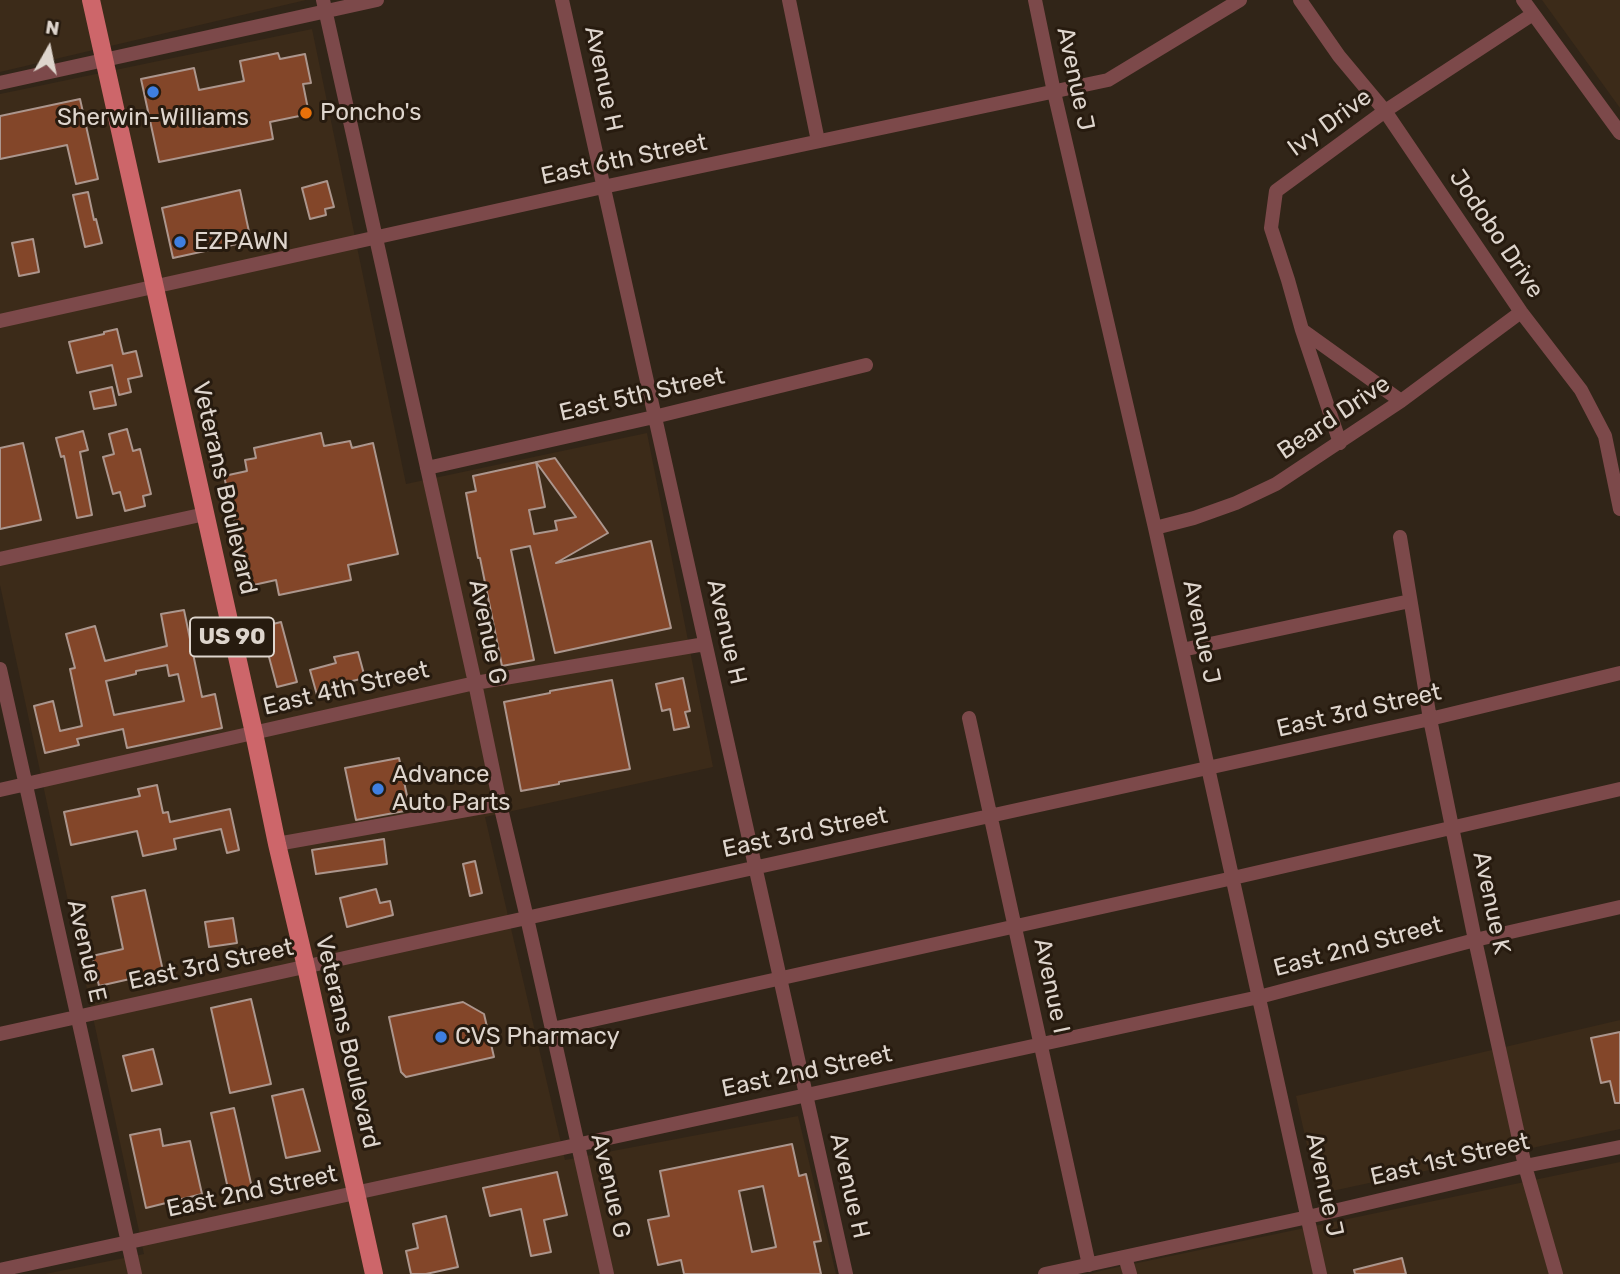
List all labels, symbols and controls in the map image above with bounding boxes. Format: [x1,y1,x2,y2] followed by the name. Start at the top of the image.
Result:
[14,14,84,84] north arrow
[44,15,61,40] text: N
[578,24,628,134] street label: Avenue H
[1050,25,1100,133] street label: Avenue J
[1282,83,1378,163] street label: Ivy Drive
[145,84,161,100] marker: Sherwin-Williams
[320,99,421,127] place label: Poncho's
[57,104,249,132] place label: Sherwin-Williams
[298,105,314,121] marker: Poncho's
[538,128,710,192] street label: East 6th Street
[1442,164,1550,304] street label: Jodobo Drive
[194,228,289,256] place label: EZPAWN
[172,234,188,250] marker: EZPAWN
[557,362,727,428] street label: East 5th Street
[1272,370,1396,466] street label: Beard Drive
[185,379,263,597] street label: Veterans Boulevard
[462,577,512,687] street label: Avenue G
[700,577,752,687] street label: Avenue H
[1176,578,1226,686] street label: Avenue J
[190,618,274,656] road number: US 90
[260,656,432,722] street label: East 4th Street
[1274,678,1444,744] street label: East 3rd Street
[392,761,511,817] place label: Advance Auto Parts
[370,781,386,797] marker: Advance Auto Parts
[720,801,890,865] street label: East 3rd Street
[1466,849,1516,957] street label: Avenue K
[60,897,112,1005] street label: Avenue E
[1271,911,1445,983] street label: East 2nd Street
[126,933,296,997] street label: East 3rd Street
[308,933,386,1151] street label: Veterans Boulevard
[1027,936,1075,1036] street label: Avenue I
[455,1023,620,1051] place label: CVS Pharmacy
[433,1029,449,1045] marker: CVS Pharmacy
[719,1040,895,1104] street label: East 2nd Street
[1368,1128,1532,1192] street label: East 1st Street
[584,1131,636,1241] street label: Avenue G
[823,1131,875,1241] street label: Avenue H
[1299,1131,1349,1239] street label: Avenue J
[164,1160,340,1224] street label: East 2nd Street

